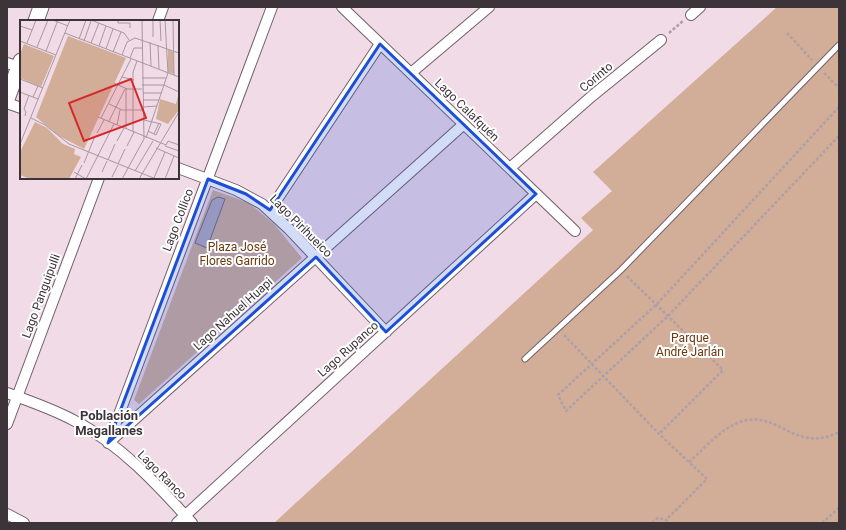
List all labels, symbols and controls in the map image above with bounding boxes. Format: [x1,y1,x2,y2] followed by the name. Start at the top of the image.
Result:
[20,20,179,179] inset map
[577,59,616,95] street label: Corinto
[432,76,502,144] street label: Lago Calafquén
[160,187,196,253] street label: Lago Collico
[267,192,335,260] street label: Lago Pirihueico
[199,240,275,268] park label: Plaza José Flores Garrido
[19,252,63,340] street label: Lago Panguipulli
[191,275,275,353] street label: Lago Nahuel Huapi
[315,318,381,380] street label: Lago Rupanco
[656,331,724,359] park label: Parque André Jarlán
[75,408,143,438] district label: Población Magallanes
[135,448,189,502] street label: Lago Ranco

